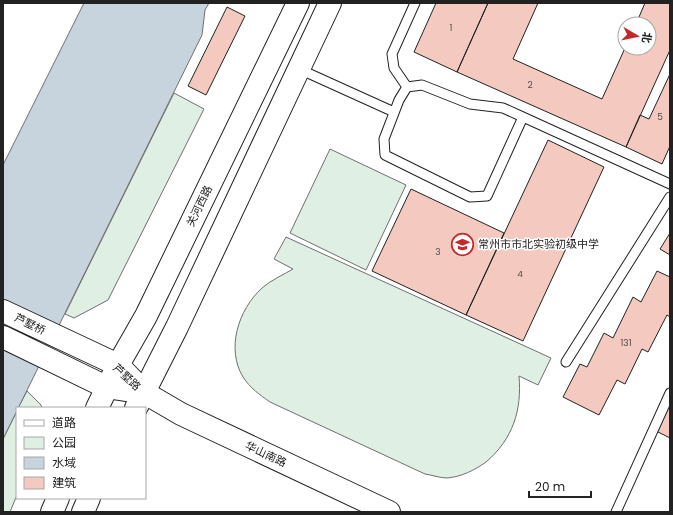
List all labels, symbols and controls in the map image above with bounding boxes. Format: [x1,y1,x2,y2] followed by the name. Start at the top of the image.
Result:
[617,16,657,56] north arrow
[450,22,453,34] house number: 1
[638,31,656,44] text: 北
[527,79,533,91] house number: 2
[657,111,663,123] house number: 5
[182,183,216,229] street label: 关河西路
[450,231,476,257] school or university icon: 常州市市北实验初级中学
[478,236,599,252] place label: 常州市市北实验初级中学
[435,246,441,258] house number: 3
[517,268,523,280] house number: 4
[12,310,48,338] street label: 芦墅桥
[620,337,632,349] house number: 131
[109,360,145,394] street label: 芦墅路
[16,407,146,499] legend
[52,414,76,431] text: 道路
[52,434,76,451] text: 公园
[243,437,289,471] street label: 华山南路
[52,454,76,471] text: 水域
[529,473,591,499] scale bar
[52,474,76,491] text: 建筑
[535,478,565,495] text: 20 m

